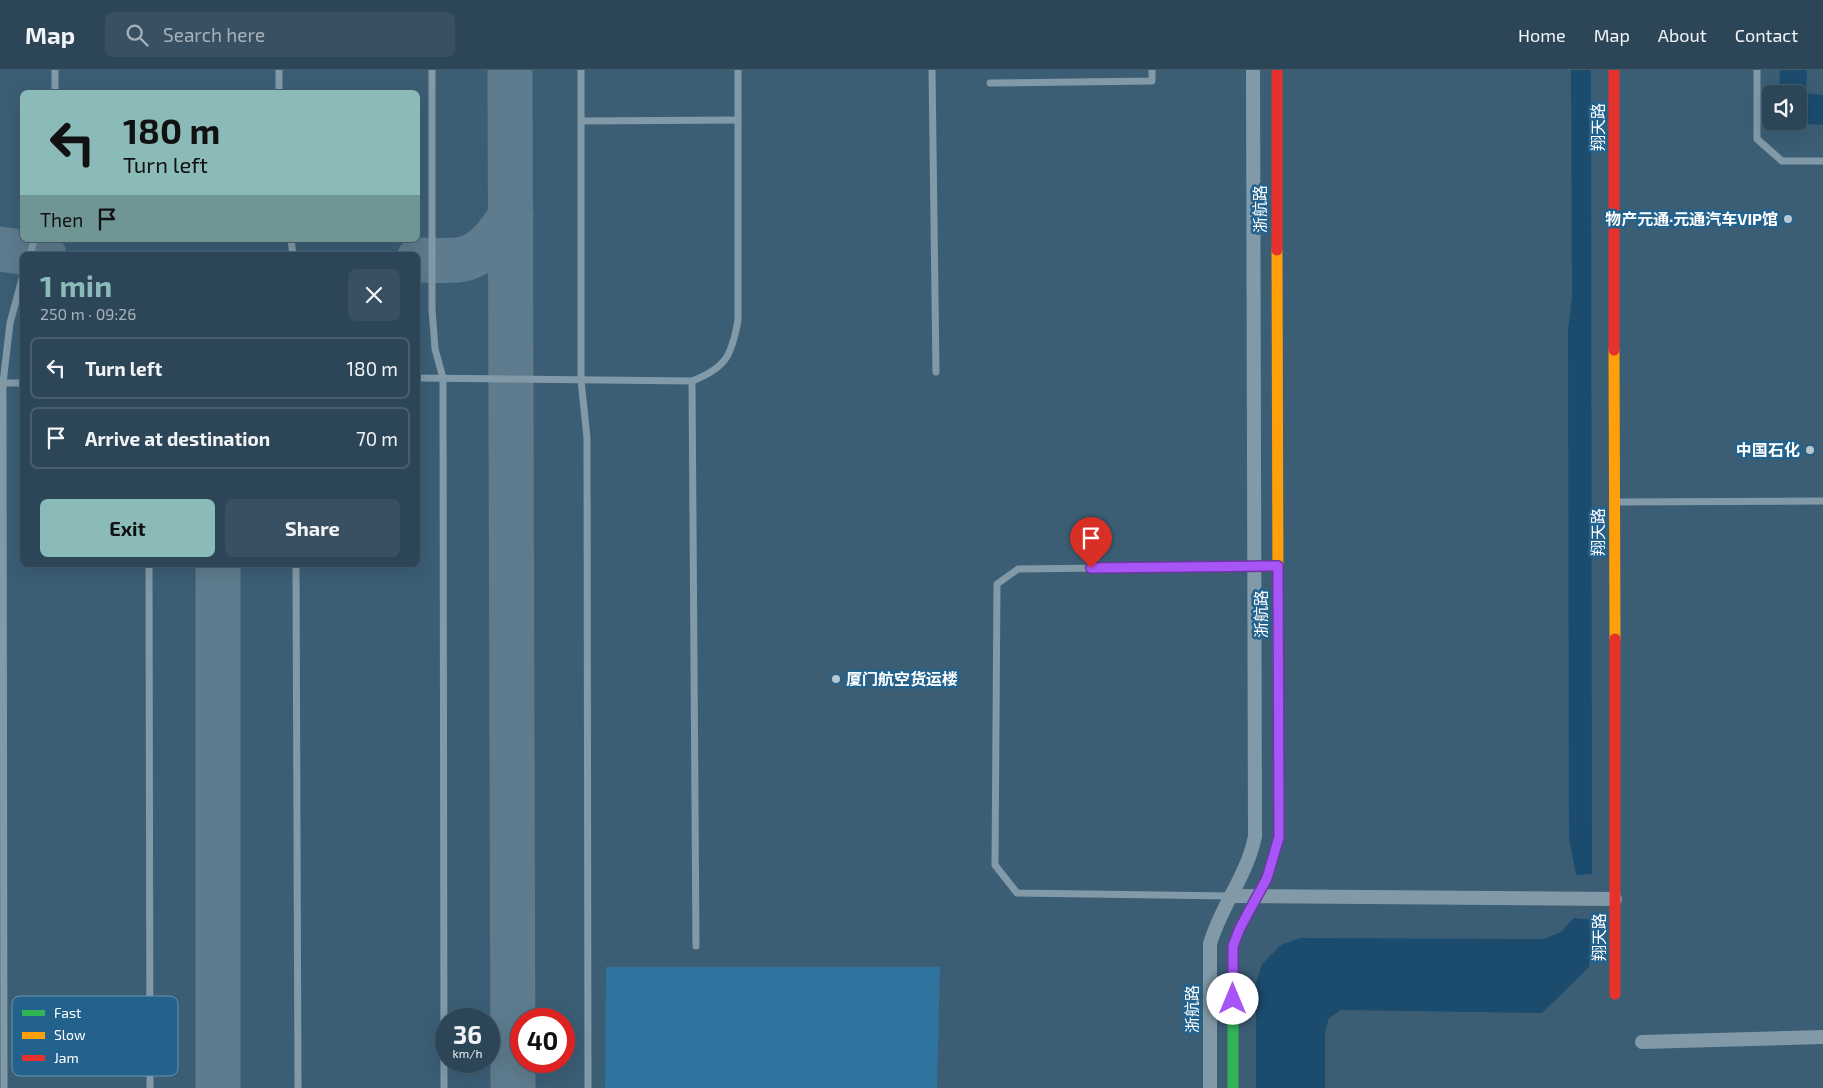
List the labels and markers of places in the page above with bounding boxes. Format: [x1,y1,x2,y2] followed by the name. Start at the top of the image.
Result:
[1605,209,1778,228] place label: 物产元通·元通汽车VIP馆
[1782,213,1794,225] marker: 物产元通·元通汽车VIP馆
[1736,440,1800,459] place label: 中国石化
[1804,444,1816,456] marker: 中国石化
[1070,517,1112,568] pin
[846,669,958,688] place label: 厦门航空货运楼
[830,673,842,685] marker: 厦门航空货运楼

